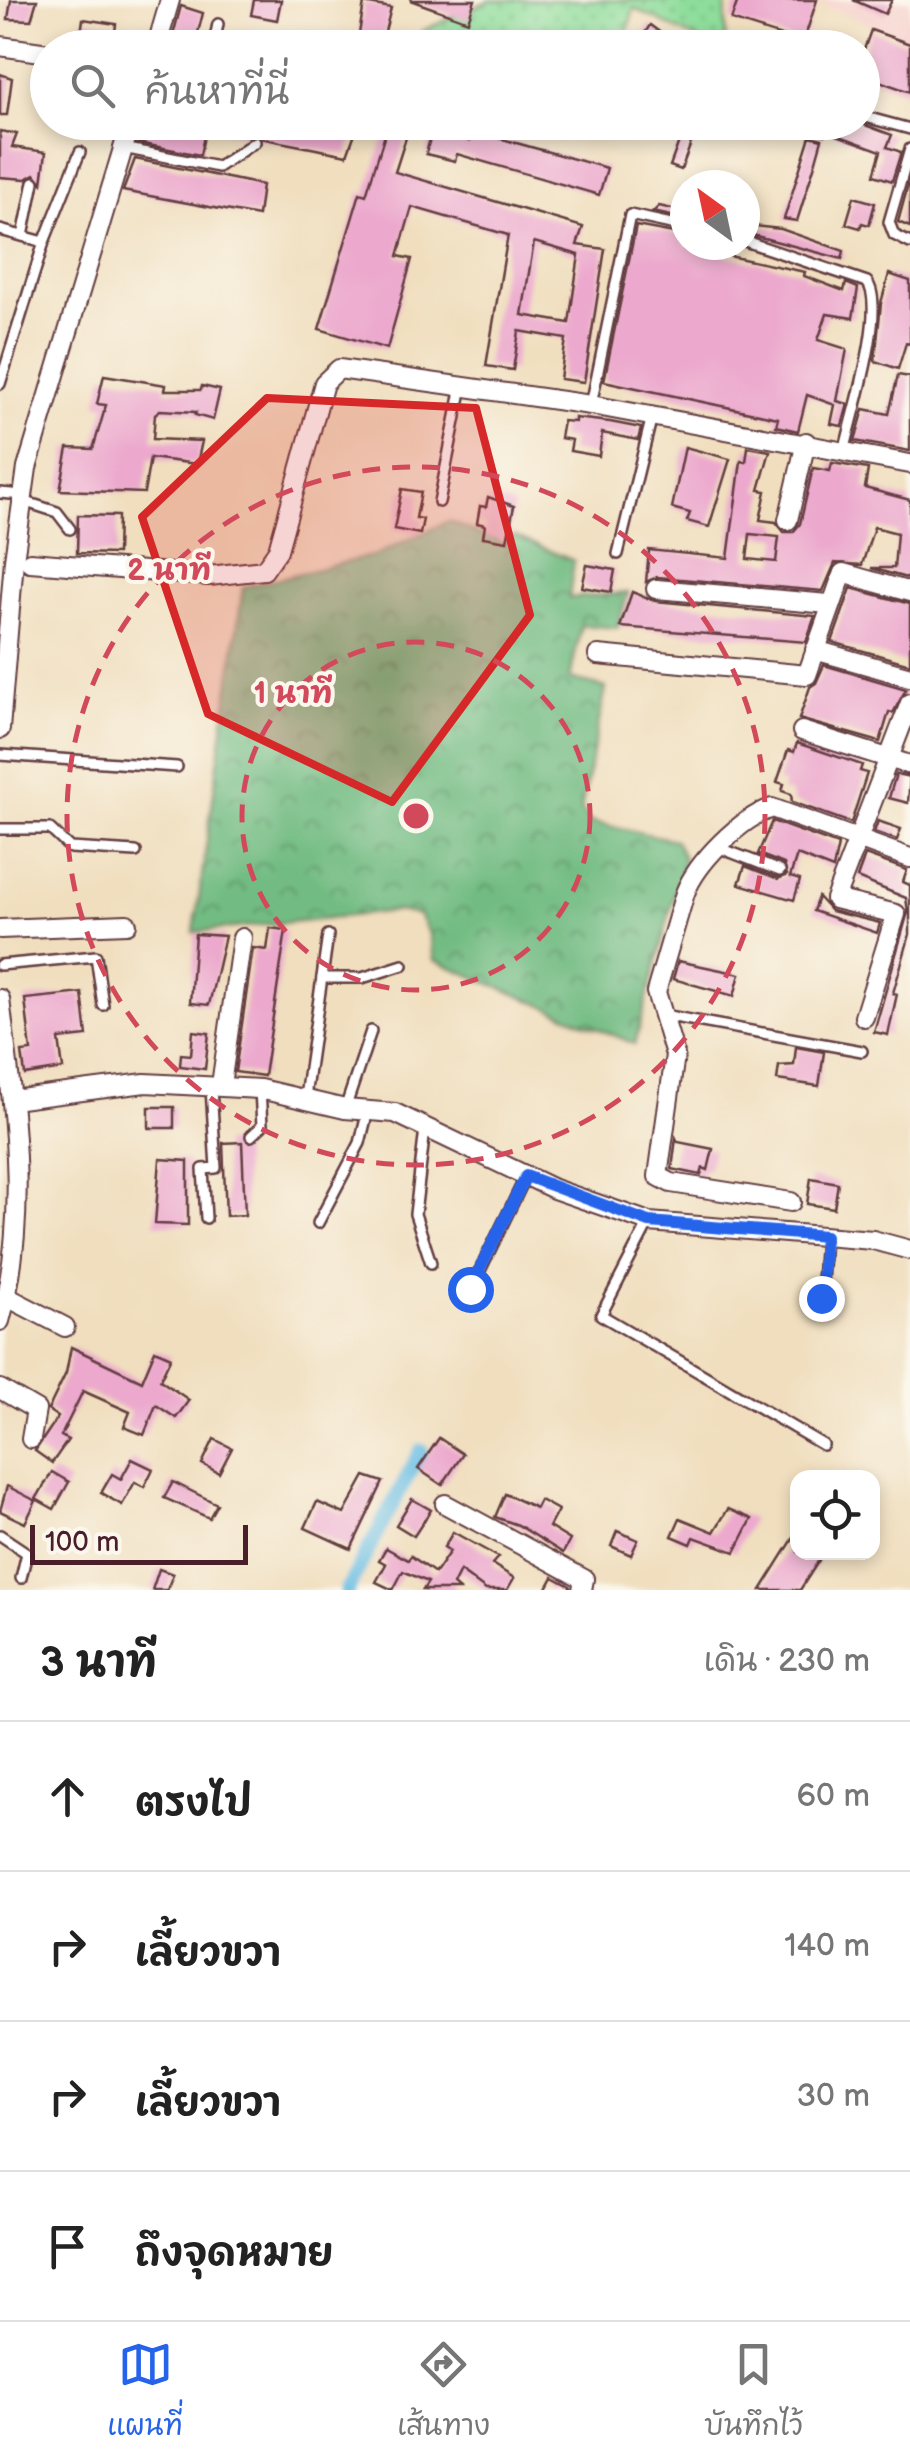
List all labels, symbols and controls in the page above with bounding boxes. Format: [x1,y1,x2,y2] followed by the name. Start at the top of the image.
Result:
[30,30,880,140] search box
[65,58,120,113] icon: search
[145,70,289,115] text: ค้นหาที่นี่
[670,170,760,260] north arrow
[127,551,211,589] text: 2 นาที
[254,674,333,712] text: 1 นาที
[398,798,434,834] centre of rings
[448,1267,494,1313] route start
[799,1276,845,1322] route end
[790,1470,880,1560] map controls
[790,1470,880,1560] button: locate
[30,1520,248,1564] scale bar
[45,1526,119,1559] text: 100 m
[40,1638,157,1689] text: 3 นาที
[704,1642,870,1681] text: เดิน · 230 m
[40,1769,95,1824] icon: ahead
[797,1777,870,1816] text: 60 m
[135,1781,252,1826] text: ตรงไป
[40,1919,95,1974] icon: right
[784,1927,870,1966] text: 140 m
[135,1931,281,1976] text: เลี้ยวขวา
[40,2069,95,2124] icon: right
[796,2077,870,2116] text: 30 m
[135,2081,281,2126] text: เลี้ยวขวา
[40,2219,95,2274] icon: arrive
[135,2231,333,2276] text: ถึงจุดหมาย
[107,2337,183,2446] tab: แผนที่
[397,2337,490,2446] tab: เส้นทาง
[704,2337,803,2446] tab: บันทึกไว้

